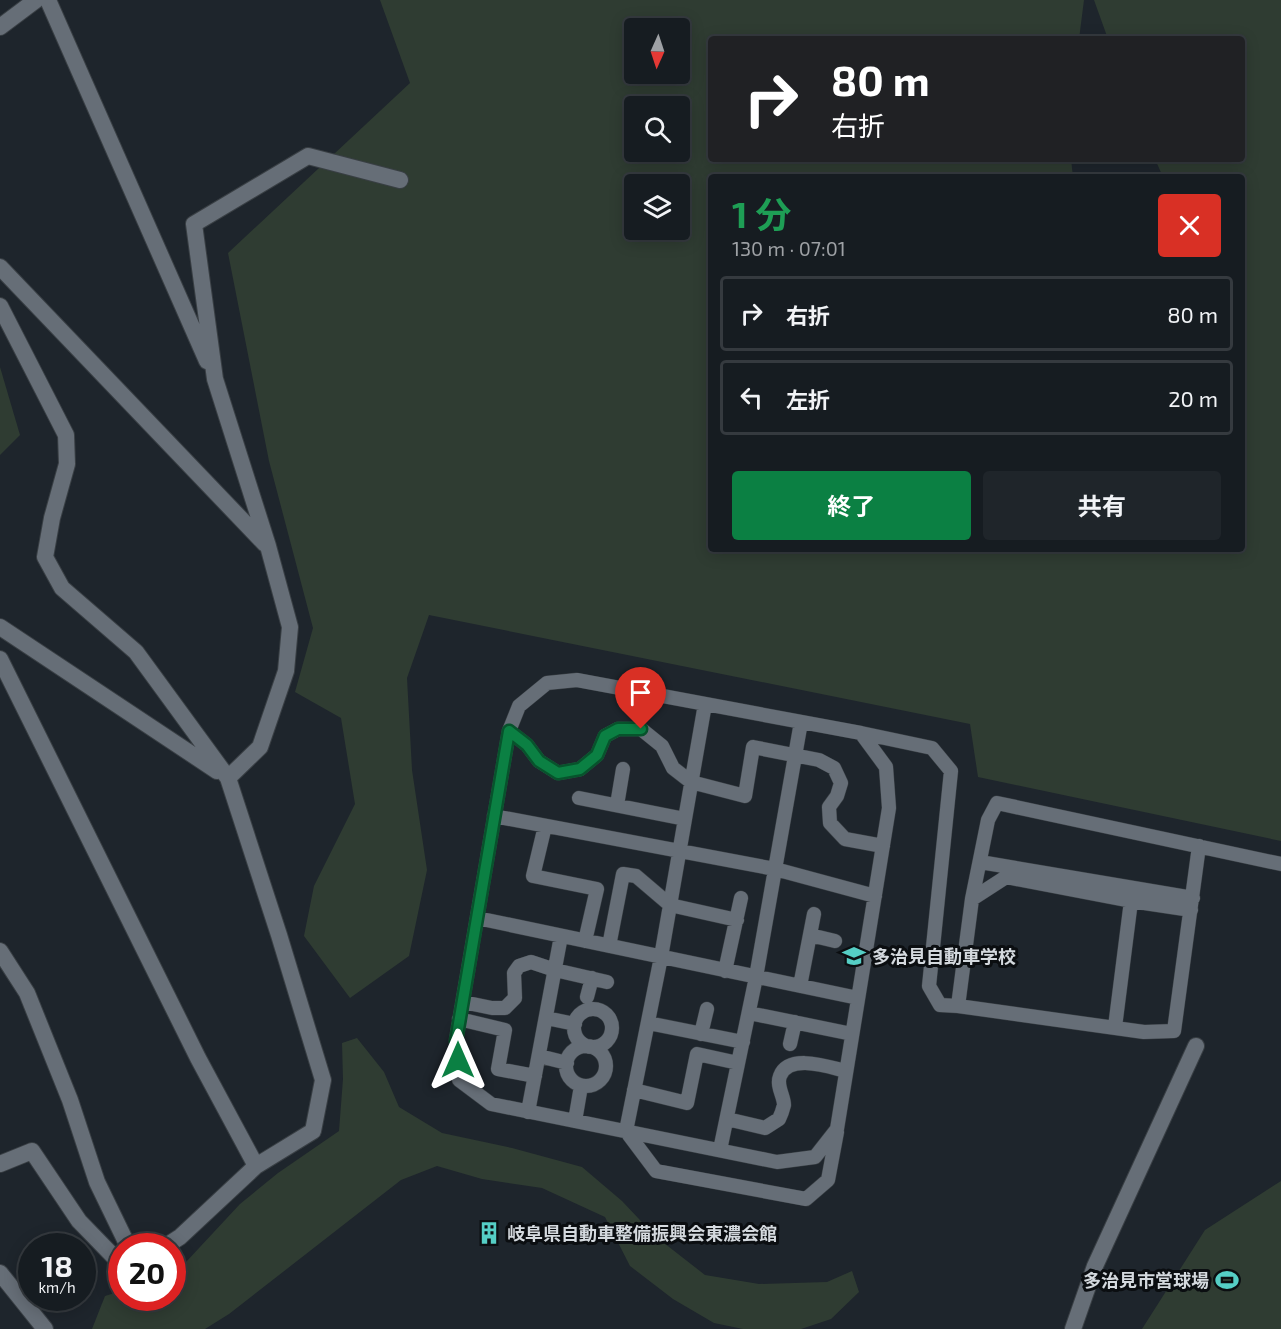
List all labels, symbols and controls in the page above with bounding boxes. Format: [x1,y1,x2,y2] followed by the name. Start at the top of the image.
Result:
[624,18,690,84] north arrow
[624,18,690,240] map controls
[831,54,930,104] text: 80 m
[732,60,810,138] icon: right
[624,96,690,162] button: search
[831,109,885,141] text: 右折
[624,174,690,240] button: layers
[732,192,791,235] text: 1 分
[1158,194,1221,257] button: close
[732,236,846,260] text: 130 m · 07:01
[735,297,768,330] icon: right
[1167,301,1218,327] text: 80 m
[786,302,830,328] text: 右折
[735,381,768,414] icon: left
[1168,385,1218,411] text: 20 m
[786,386,830,412] text: 左折
[732,471,971,540] button: 終了
[983,471,1221,540] button: 共有
[615,667,666,729] pin
[624,676,657,709] icon: arrive
[841,943,867,969] school or university icon: 多治見自動車学校
[872,945,1016,967] place label: 多治見自動車学校
[426,1028,490,1092] position arrow
[476,1220,502,1246] building icon: 岐阜県自動車整備振興会東濃会館
[507,1222,777,1244] place label: 岐阜県自動車整備振興会東濃会館
[108,1233,186,1311] speed limit sign: 20
[41,1247,73,1283] text: 18
[1214,1267,1240,1293] sports icon: 多治見市営球場
[1083,1269,1209,1291] place label: 多治見市営球場
[38,1278,76,1296] text: km/h

